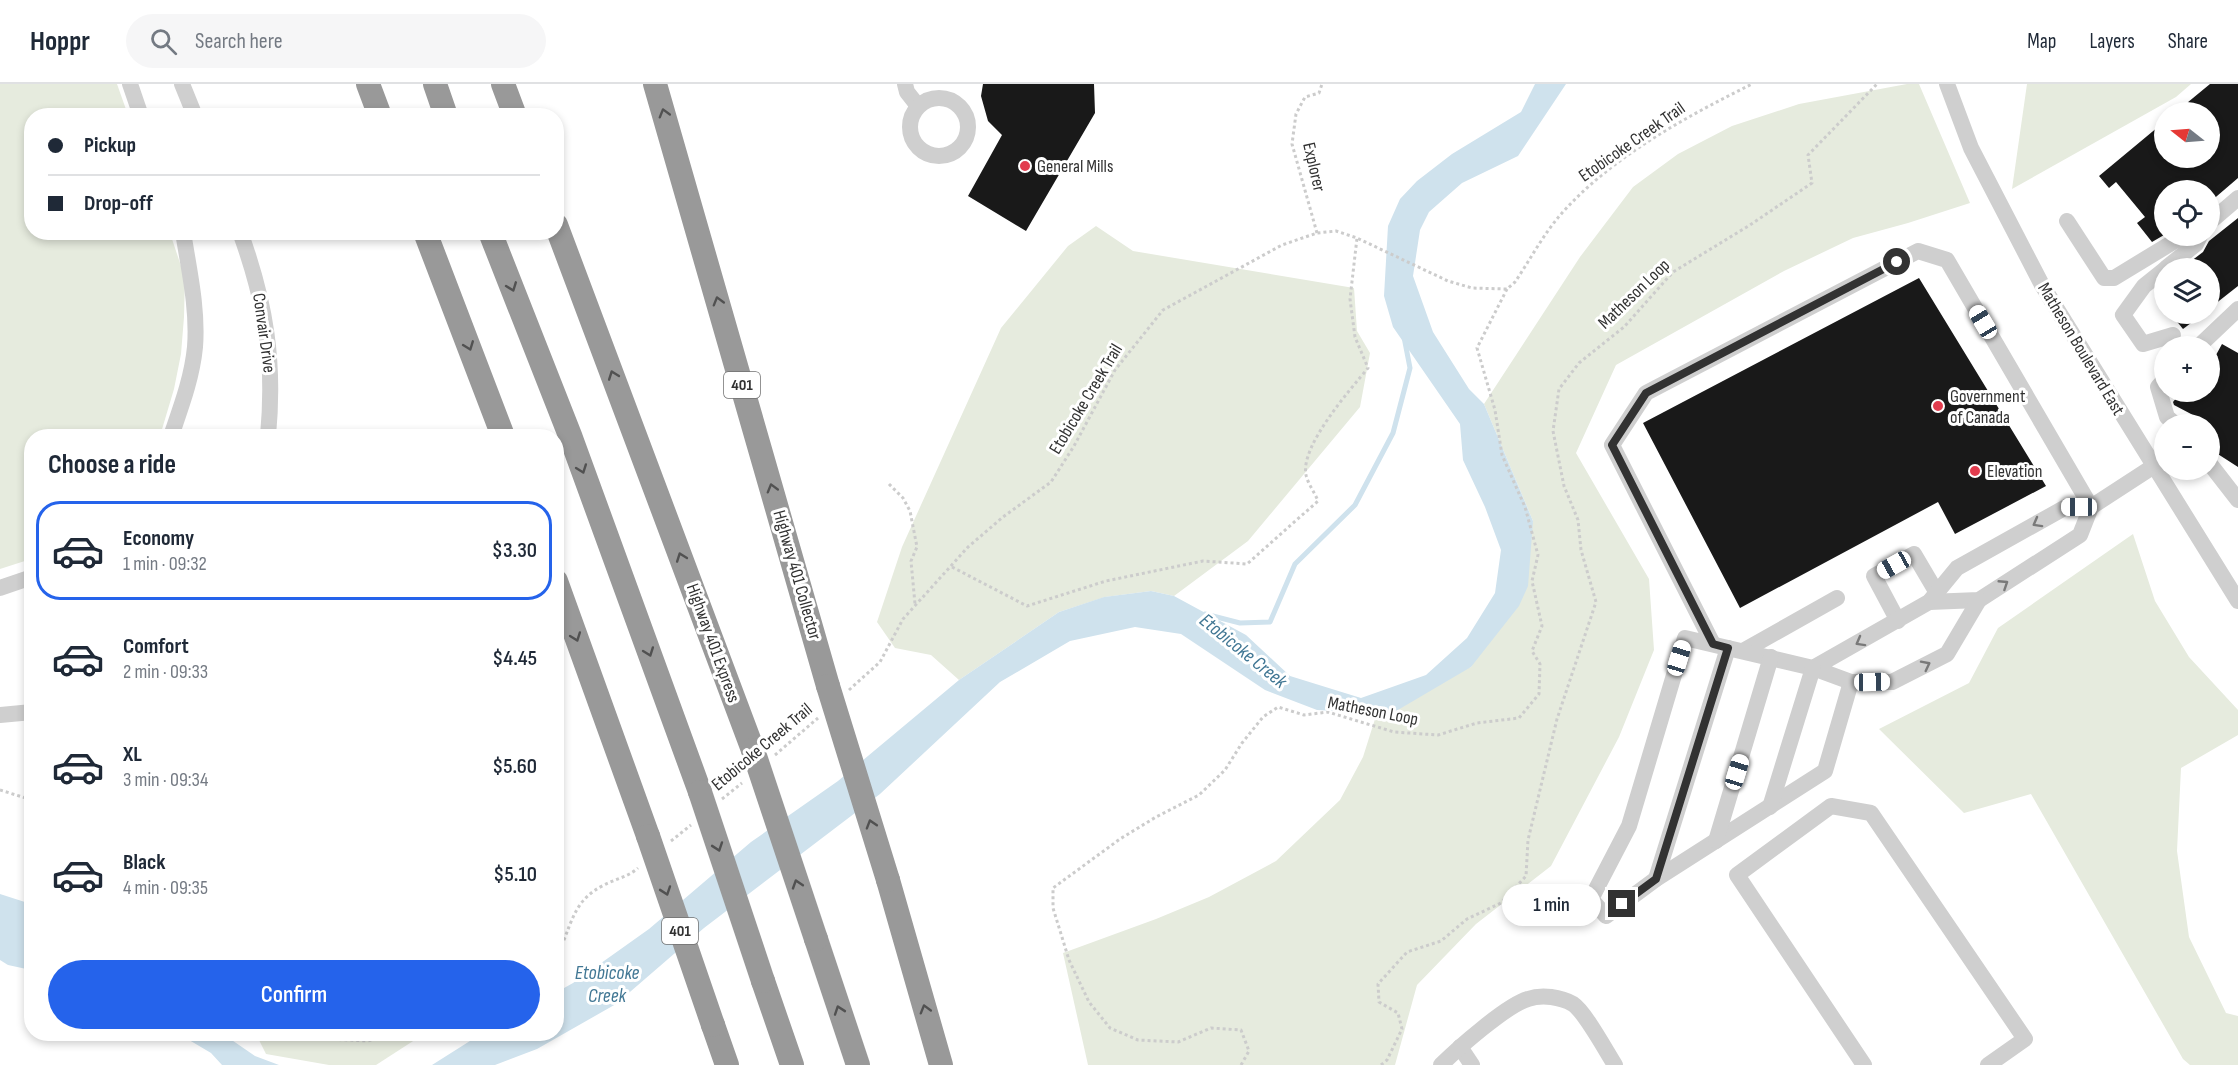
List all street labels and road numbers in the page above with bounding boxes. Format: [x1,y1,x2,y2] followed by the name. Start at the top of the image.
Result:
[1575,98,1689,186] street label: Etobicoke Creek Trail
[1298,140,1330,194] street label: Explorer
[1594,255,1674,333] street label: Matheson Loop
[2033,279,2129,420] street label: Matheson Boulevard East
[248,292,280,374] street label: Convair Drive
[1045,340,1127,458] street label: Etobicoke Creek Trail
[724,372,760,398] road number: 401
[768,508,826,642] street label: Highway 401 Collector
[682,581,744,705] street label: Highway 401 Express
[1326,692,1420,730] street label: Matheson Loop
[708,699,816,795] street label: Etobicoke Creek Trail
[662,918,698,944] road number: 401

